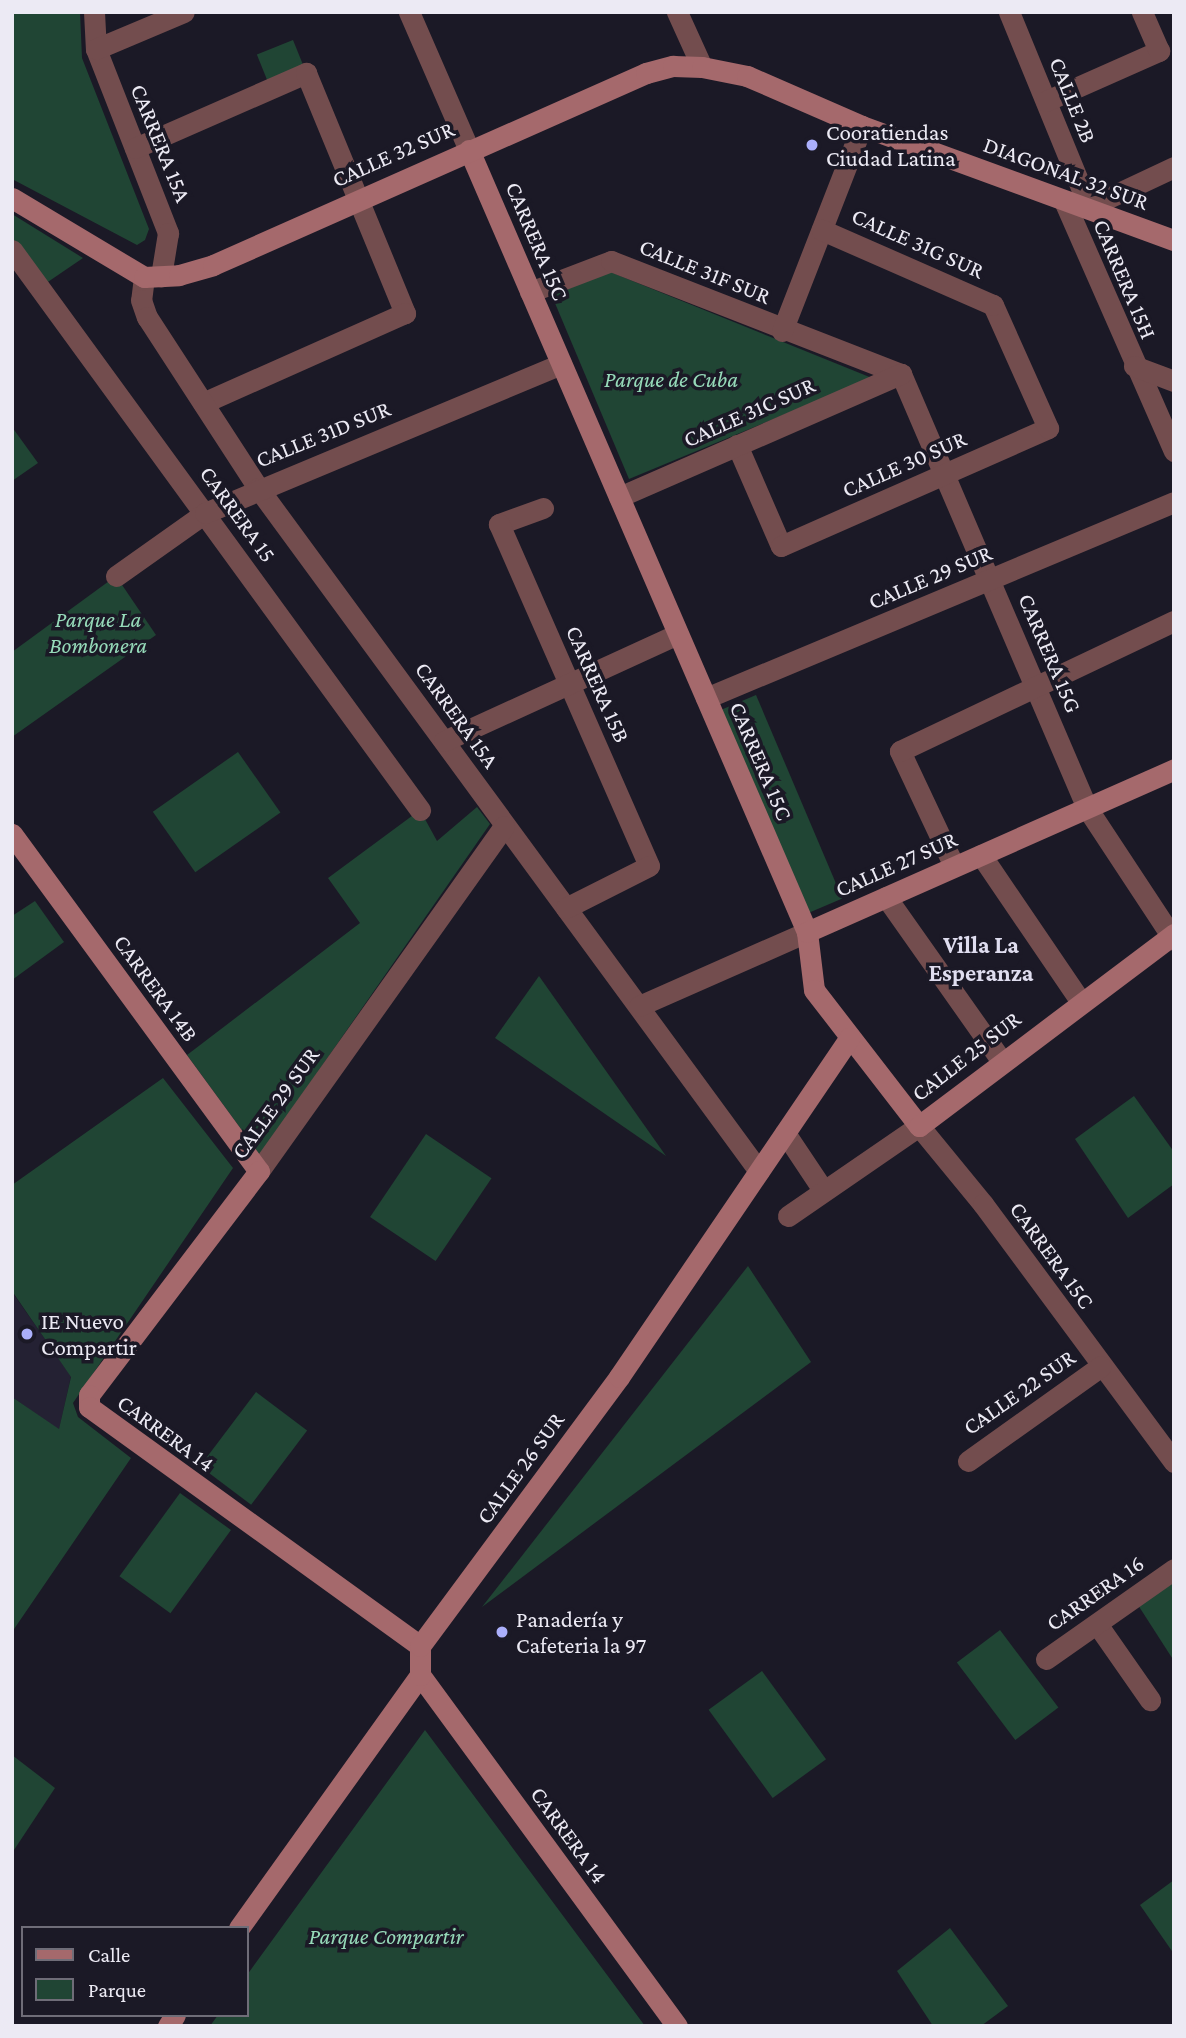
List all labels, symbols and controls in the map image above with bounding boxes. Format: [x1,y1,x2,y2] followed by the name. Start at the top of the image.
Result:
[1043,53,1103,147] street label: CALLE 2B
[125,80,197,206] street label: CARRERA 15A
[328,115,458,193] street label: CALLE 32 SUR
[826,118,956,172] place label: Cooratiendas Ciudad Latina
[980,130,1152,216] street label: DIAGONAL 32 SUR
[804,137,820,153] marker: Cooratiendas Ciudad Latina
[500,178,574,304] street label: CARRERA 15C
[848,202,988,284] street label: CALLE 31G SUR
[1087,215,1163,343] street label: CARRERA 15H
[635,232,775,310] street label: CALLE 31F SUR
[604,365,738,393] park label: Parque de Cuba
[679,371,819,453] street label: CALLE 31C SUR
[252,394,394,474] street label: CALLE 31D SUR
[838,424,970,504] street label: CALLE 30 SUR
[194,460,282,568] street label: CARRERA 15
[864,539,996,615] street label: CALLE 29 SUR
[1013,589,1087,717] street label: CARRERA 15G
[49,605,147,659] park label: Parque La Bombonera
[560,621,636,747] street label: CARRERA 15B
[409,656,505,774] street label: CARRERA 15A
[724,698,798,824] street label: CARRERA 15C
[831,825,961,903] street label: CALLE 27 SUR
[108,929,204,1047] street label: CARRERA 14B
[928,931,1034,987] district label: Villa La Esperanza
[906,1005,1026,1107] street label: CALLE 25 SUR
[225,1042,325,1164] street label: CALLE 29 SUR
[1004,1196,1100,1314] street label: CARRERA 15C
[41,1307,137,1361] place label: IE Nuevo Compartir
[19,1326,35,1342] marker: IE Nuevo Compartir
[958,1343,1080,1441] street label: CALLE 22 SUR
[112,1389,220,1477] street label: CARRERA 14
[470,1407,570,1529] street label: CALLE 26 SUR
[1041,1549,1149,1637] street label: CARRERA 16
[516,1605,646,1659] place label: Panadería y Cafeteria la 97
[494,1624,510,1640] marker: Panadería y Cafeteria la 97
[525,1781,613,1889] street label: CARRERA 14
[308,1922,464,1950] park label: Parque Compartir
[21,1926,248,2017] legend
[88,1943,130,1967] text: Calle
[88,1978,146,2002] text: Parque

